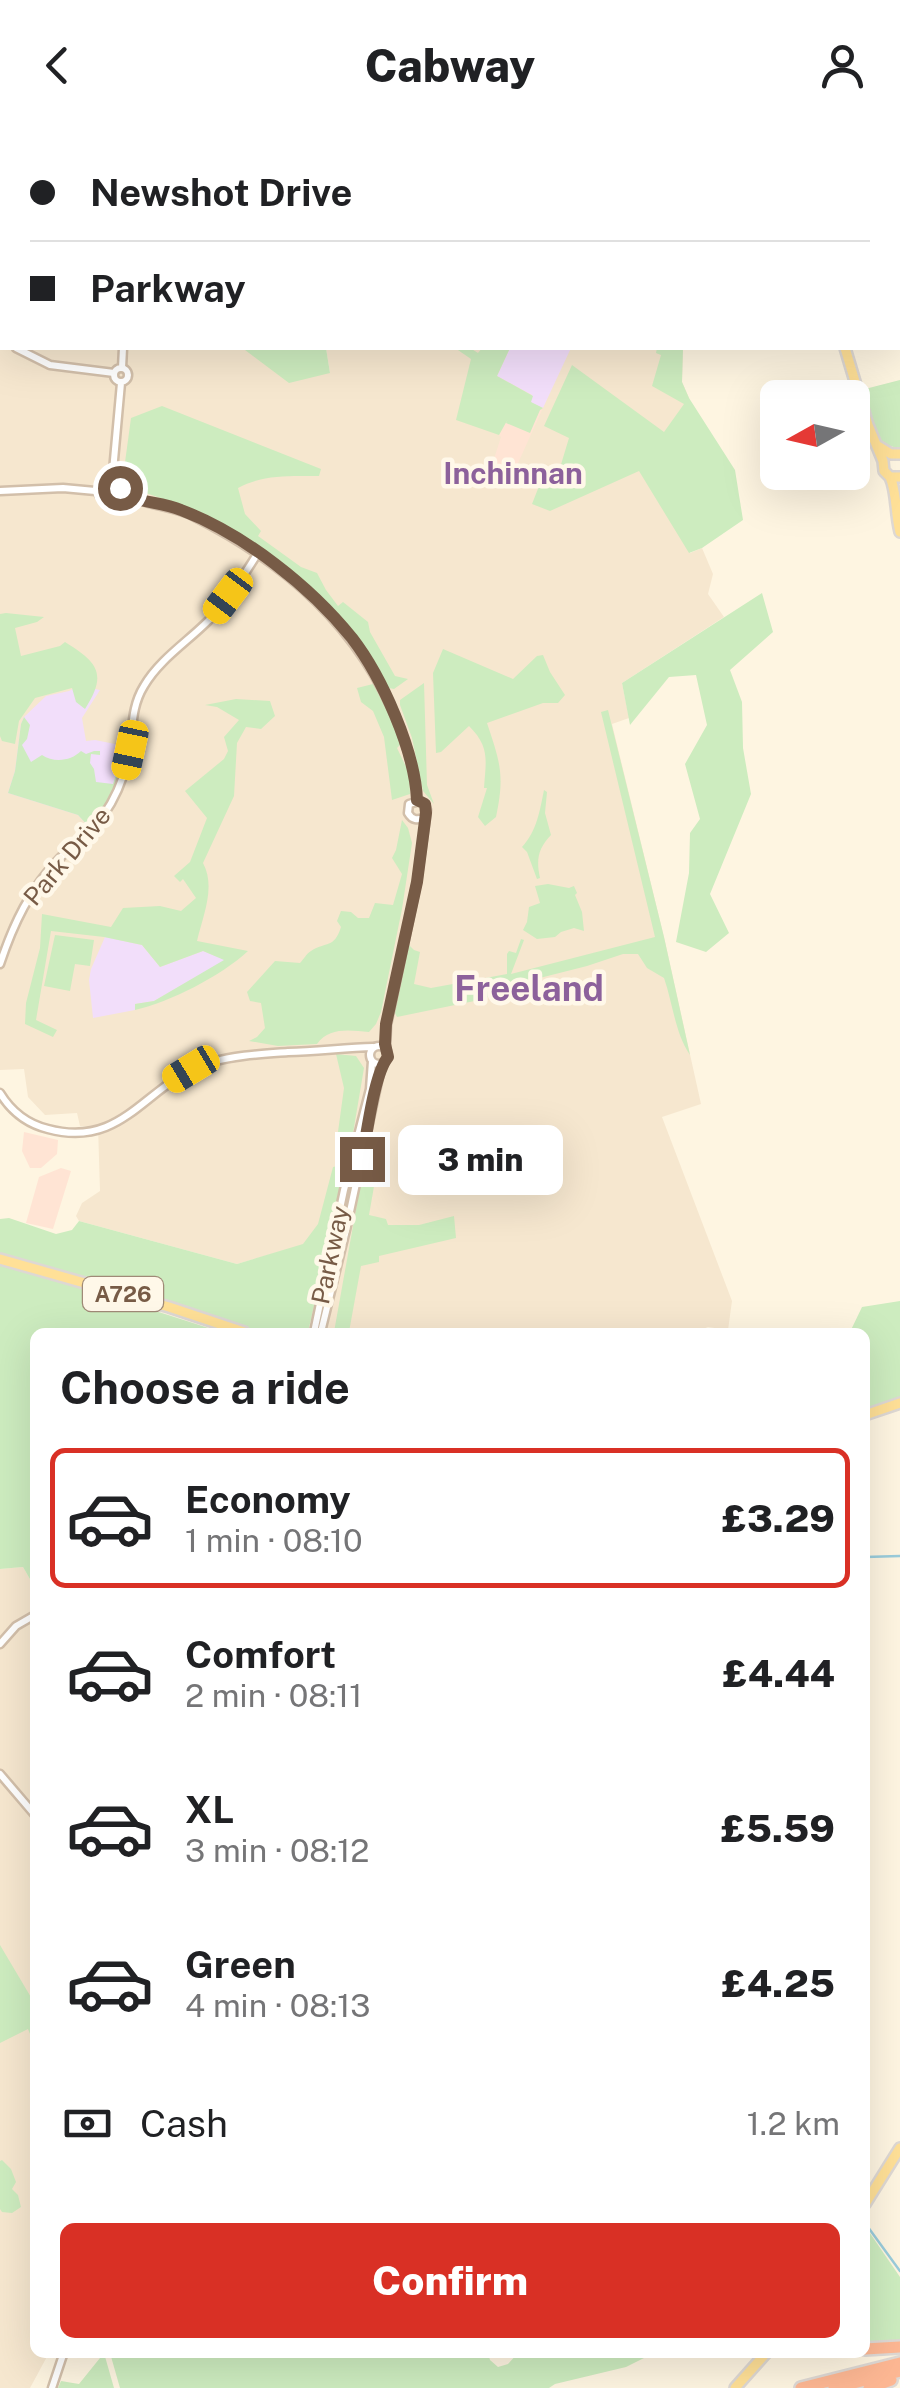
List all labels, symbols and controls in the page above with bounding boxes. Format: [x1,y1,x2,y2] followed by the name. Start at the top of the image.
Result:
[30,38,85,93] icon: back
[815,38,870,93] icon: person
[365,39,535,92] text: Cabway
[90,170,352,215] text: Newshot Drive
[90,266,246,311] text: Parkway
[760,380,870,490] north arrow
[760,380,870,490] map controls
[443,455,583,491] district label: Inchinnan
[98,466,143,511] route start
[198,563,258,629] car
[109,718,151,782] car
[17,801,117,911] street label: Park Drive
[454,968,604,1009] district label: Freeland
[158,1041,224,1097] car
[397,1124,562,1194] callout: 3 min
[340,1137,385,1182] route end
[438,1141,523,1178] text: 3 min
[305,1203,355,1307] street label: Parkway
[83,1277,163,1311] road number: A726
[60,1361,350,1414] text: Choose a ride
[65,1473,155,1563] icon: car
[185,1477,351,1522] text: Economy
[722,1496,835,1541] text: £3.29
[185,1522,363,1559] text: 1 min · 08:10
[65,1628,155,1718] icon: car
[185,1632,336,1677] text: Comfort
[723,1651,835,1696] text: £4.44
[185,1677,362,1714] text: 2 min · 08:11
[65,1783,155,1873] icon: car
[185,1787,234,1832] text: XL
[721,1806,835,1851] text: £5.59
[185,1832,369,1869] text: 3 min · 08:12
[65,1938,155,2028] icon: car
[185,1942,296,1987] text: Green
[722,1961,835,2006] text: £4.25
[185,1987,370,2024] text: 4 min · 08:13
[60,2096,115,2151] icon: cash
[140,2101,228,2146] text: Cash
[747,2105,840,2142] text: 1.2 km
[60,2223,840,2338] button: Confirm

